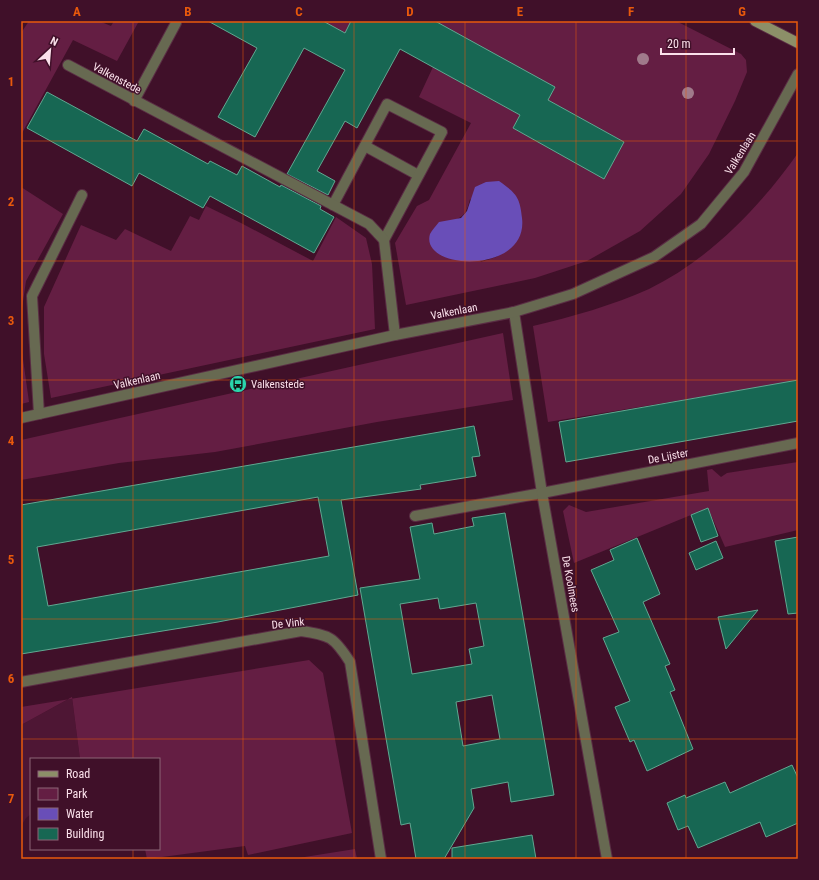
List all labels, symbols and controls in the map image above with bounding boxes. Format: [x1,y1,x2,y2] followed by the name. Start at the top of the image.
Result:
[73,4,81,19] text: A
[184,4,192,19] text: B
[295,4,303,19] text: C
[406,4,414,19] text: D
[517,4,524,19] text: E
[628,4,634,19] text: F
[738,4,746,19] text: G
[30,30,70,70] north arrow
[661,30,734,56] scale bar
[48,34,60,49] text: N
[667,37,691,51] text: 20 m
[90,60,143,97] street label: Valkenstede
[8,74,14,89] text: 1
[722,130,759,177] street label: Valkenlaan
[8,194,15,209] text: 2
[430,301,479,322] street label: Valkenlaan
[8,313,14,328] text: 3
[113,369,162,392] street label: Valkenlaan
[228,374,248,394] bus stop icon: Valkenstede
[251,378,304,391] place label: Valkenstede
[8,433,15,448] text: 4
[647,446,690,467] street label: De Lijster
[8,552,15,567] text: 5
[559,555,582,613] street label: De Koolmees
[271,615,305,632] street label: De Vink
[8,671,15,686] text: 6
[30,758,160,850] legend
[66,767,90,781] text: Road
[66,787,88,801] text: Park
[8,791,15,806] text: 7
[66,807,94,821] text: Water
[66,827,104,841] text: Building

